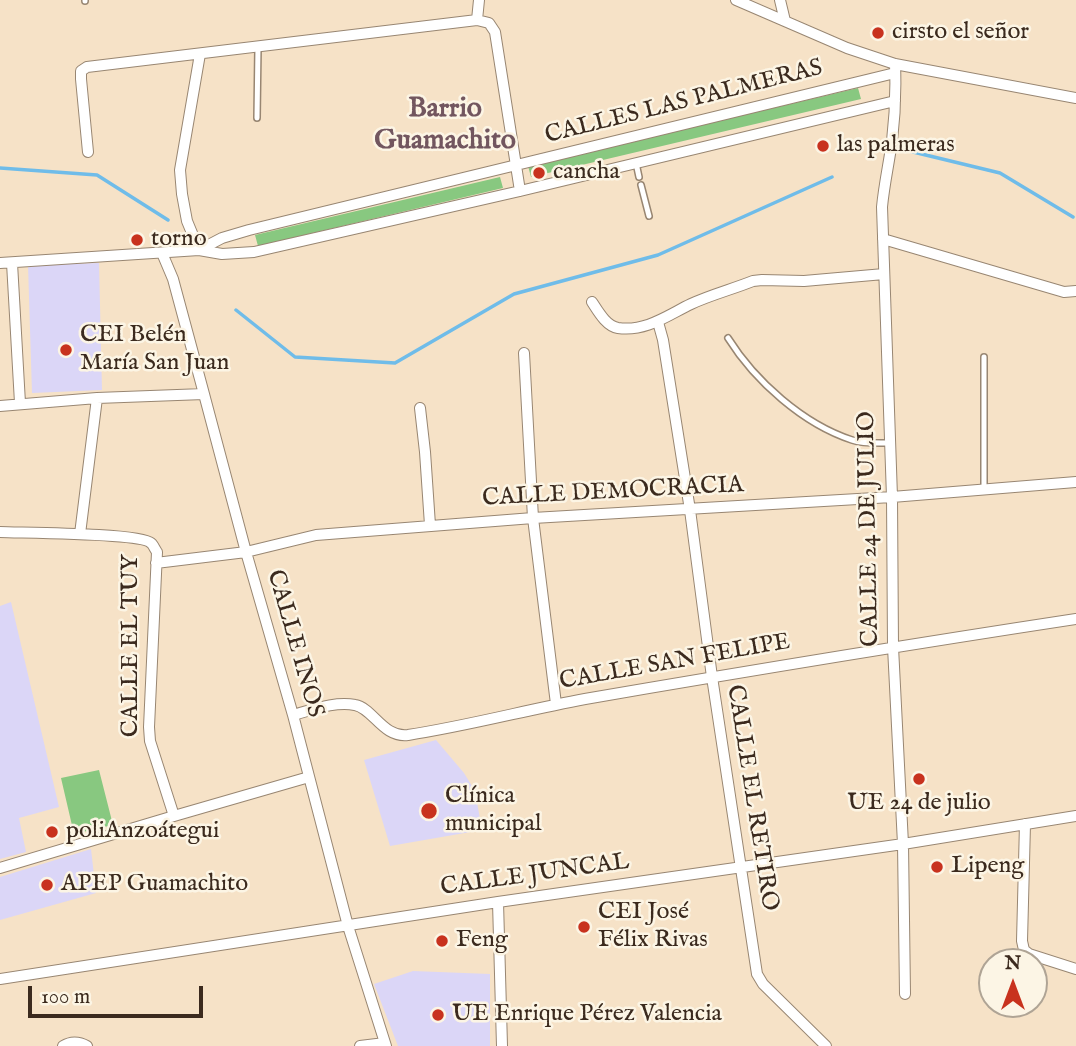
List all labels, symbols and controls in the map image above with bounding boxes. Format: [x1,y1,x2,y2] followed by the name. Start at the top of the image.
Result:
[892,19,1029,47] place label: cirsto el señor
[870,25,886,41] marker: cirsto el señor
[542,55,826,151] street label: CALLES LAS PALMERAS
[374,93,516,159] district label: Barrio Guamachito
[837,132,955,160] place label: las palmeras
[815,138,831,154] marker: las palmeras
[553,159,620,187] place label: cancha
[531,165,547,181] marker: cancha
[151,226,207,254] place label: torno
[129,232,145,248] marker: torno
[80,322,229,378] place label: CEI Belén María San Juan
[58,342,74,358] marker: CEI Belén María San Juan
[854,411,886,647] street label: CALLE 24 DE JULIO
[481,472,745,514] street label: CALLE DEMOCRACIA
[118,555,146,737] street label: CALLE EL TUY
[259,567,329,721] street label: CALLE INOS
[558,629,792,697] street label: CALLE SAN FELIPE
[719,683,783,913] street label: CALLE EL RETIRO
[911,771,927,787] marker: UE 24 de julio
[445,783,542,839] place label: Clínica municipal
[847,790,991,818] place label: UE 24 de julio
[419,801,439,821] marker: Clínica municipal
[66,818,219,846] place label: poliAnzoátegui
[44,824,60,840] marker: poliAnzoátegui
[439,849,631,903] street label: CALLE JUNCAL
[951,853,1024,881] place label: Lipeng
[929,859,945,875] marker: Lipeng
[61,871,248,899] place label: APEP Guamachito
[39,877,55,893] marker: APEP Guamachito
[598,899,708,955] place label: CEI José Félix Rivas
[576,919,592,935] marker: CEI José Félix Rivas
[456,927,508,955] place label: Feng
[434,933,450,949] marker: Feng
[978,948,1048,1018] north arrow
[1005,952,1021,976] text: N
[32,972,206,1016] scale bar
[41,984,90,1011] text: 100 m
[452,1001,722,1029] place label: UE Enrique Pérez Valencia
[430,1007,446,1023] marker: UE Enrique Pérez Valencia

